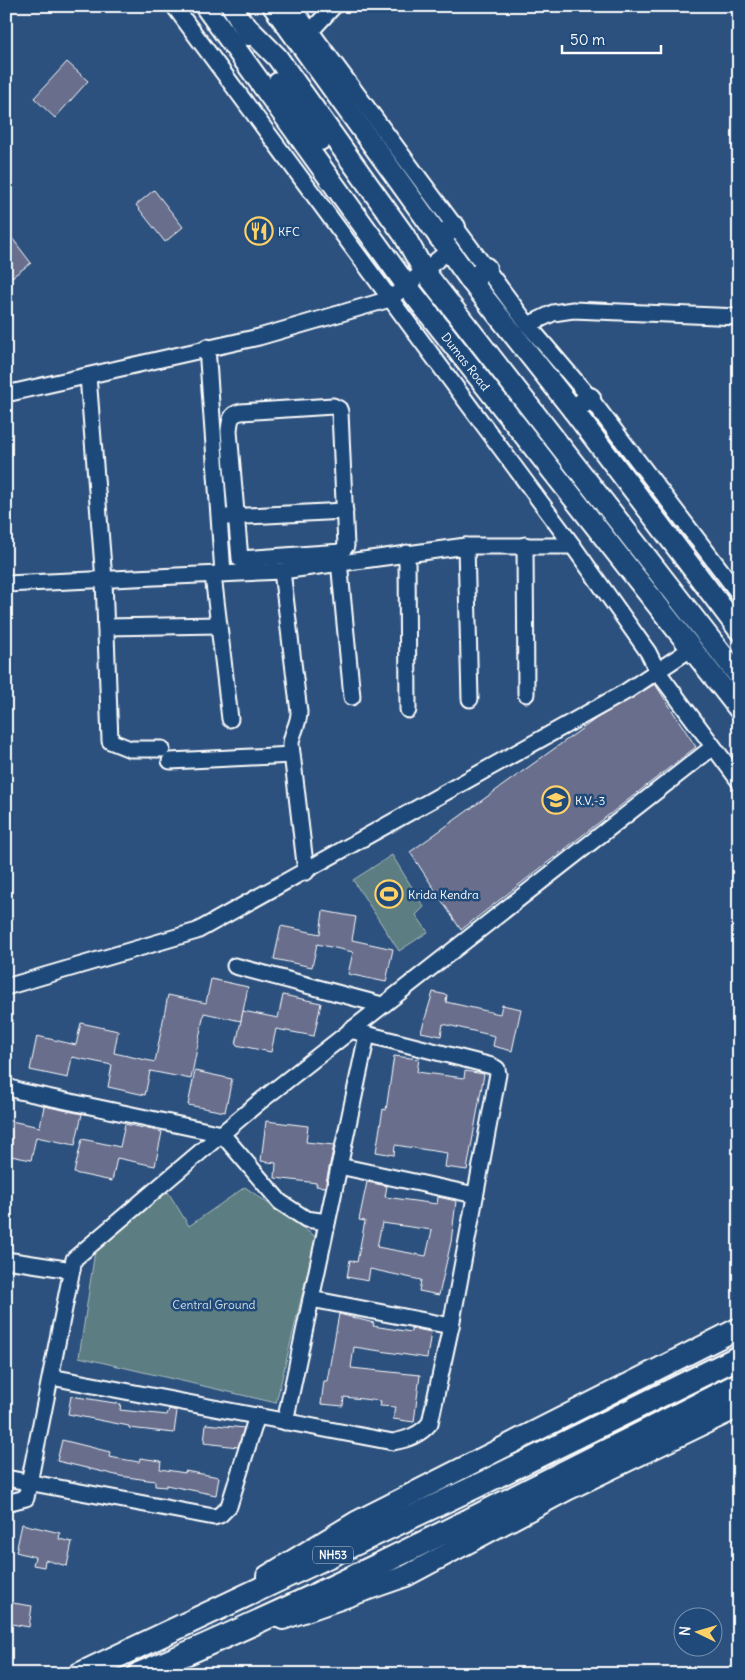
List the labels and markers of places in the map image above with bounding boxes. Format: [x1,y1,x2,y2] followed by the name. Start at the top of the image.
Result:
[244,216,274,246] restaurant icon: KFC
[278,224,300,239] place label: KFC
[541,785,571,815] school or university icon: K.V.-3
[575,793,606,808] place label: K.V.-3
[374,879,404,909] sports icon: Krida Kendra
[408,887,479,902] place label: Krida Kendra

